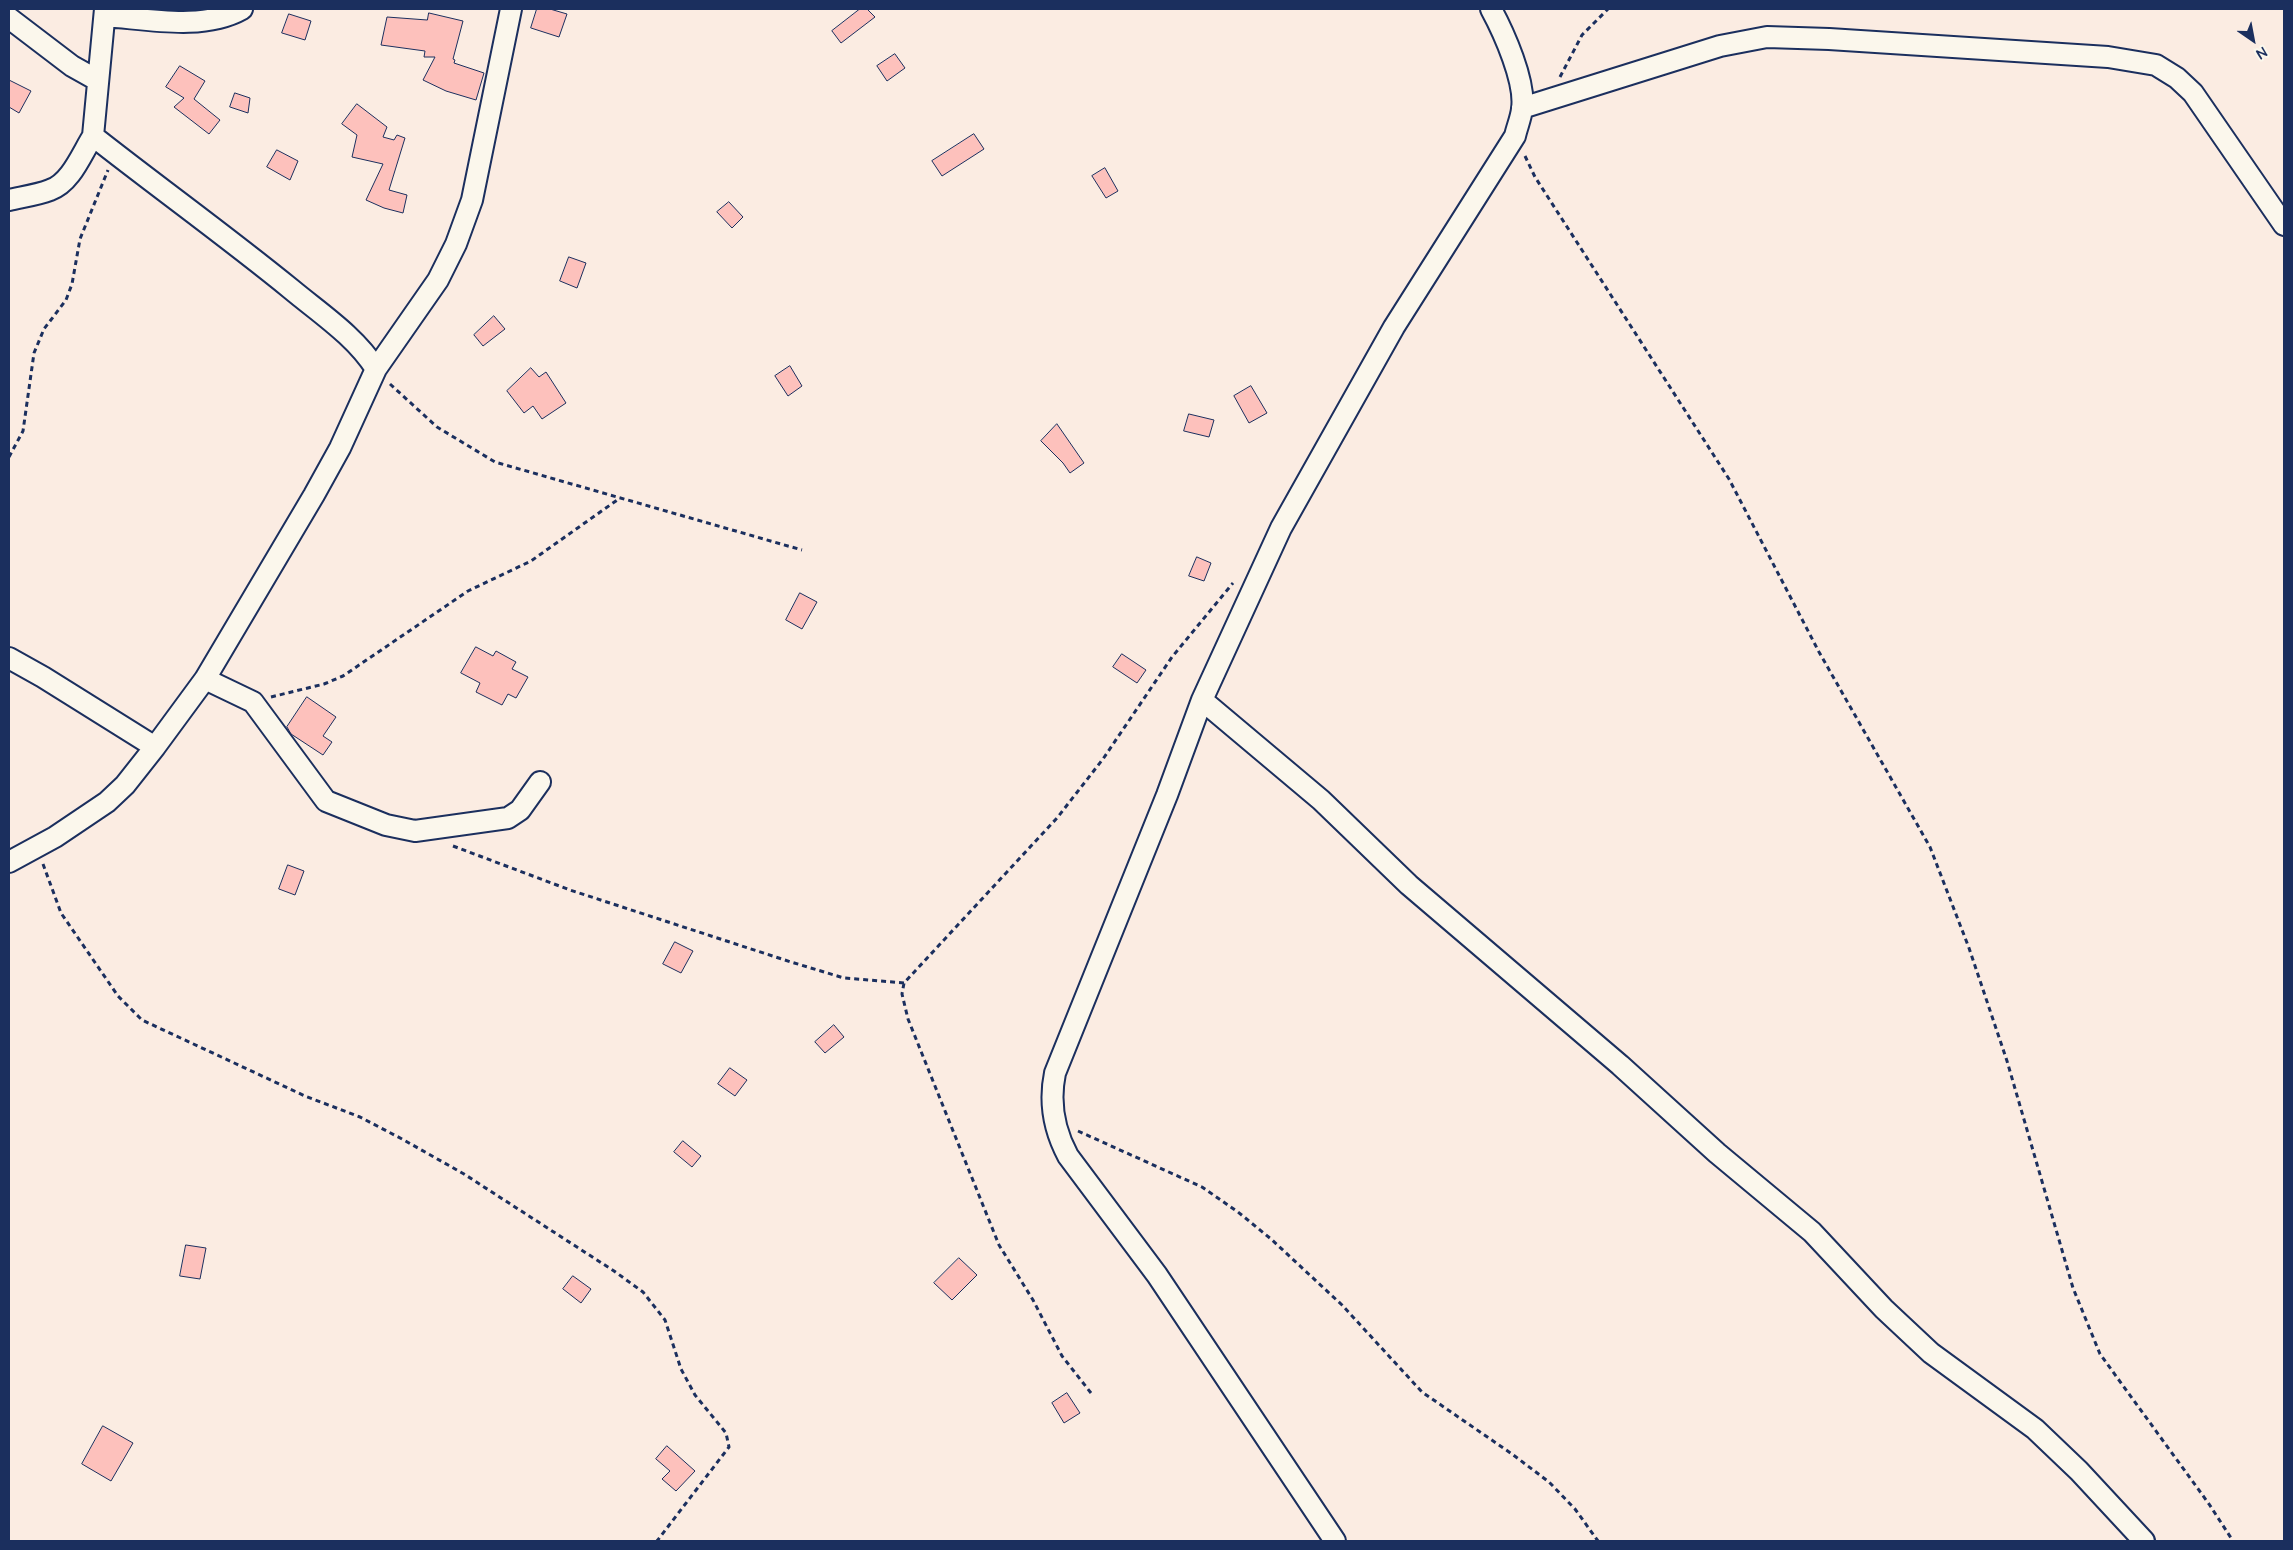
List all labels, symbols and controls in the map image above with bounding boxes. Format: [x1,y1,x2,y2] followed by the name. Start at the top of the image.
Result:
[2228,15,2278,65] north arrow
[2252,42,2270,63] text: N

